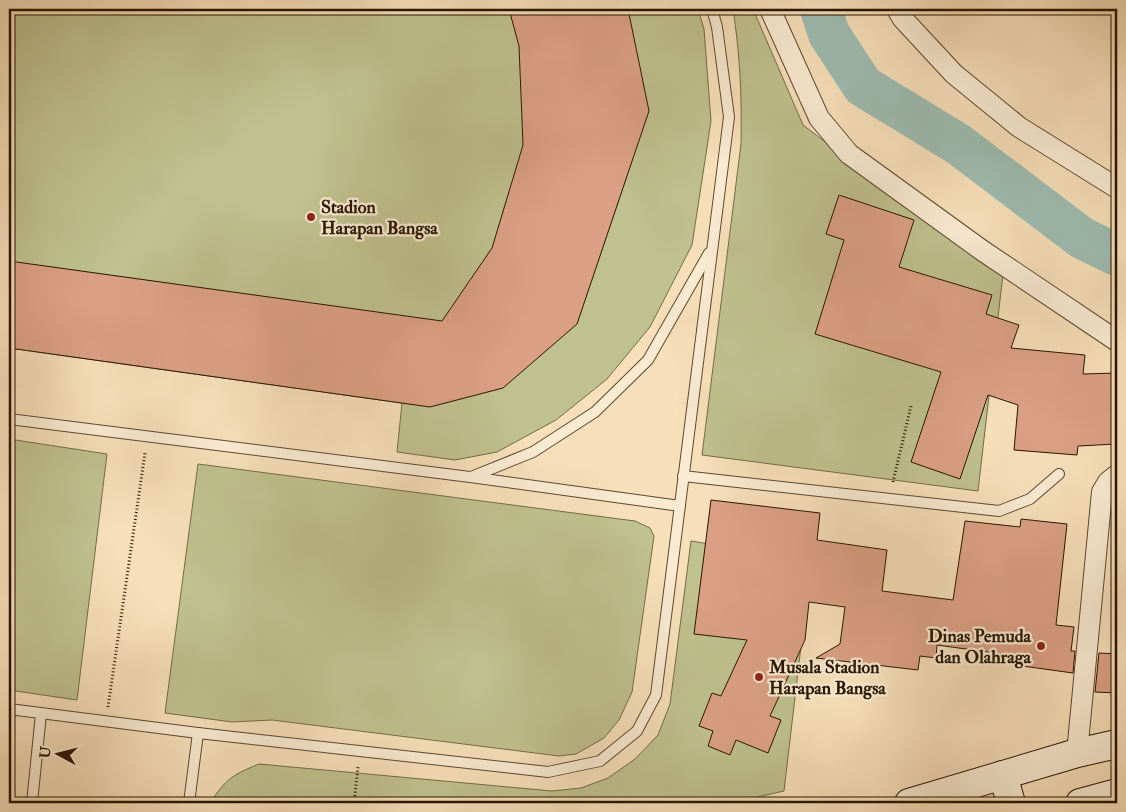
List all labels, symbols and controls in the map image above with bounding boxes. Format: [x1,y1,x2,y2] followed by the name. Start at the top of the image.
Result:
[321,196,438,240] place label: Stadion Harapan Bangsa
[305,211,317,223] marker: Stadion Harapan Bangsa
[928,625,1032,669] place label: Dinas Pemuda dan Olahraga
[1035,640,1047,652] marker: Dinas Pemuda dan Olahraga
[768,656,886,700] place label: Musala Stadion Harapan Bangsa
[753,671,765,683] marker: Musala Stadion Harapan Bangsa
[32,730,82,780] north arrow
[36,745,55,759] text: U

